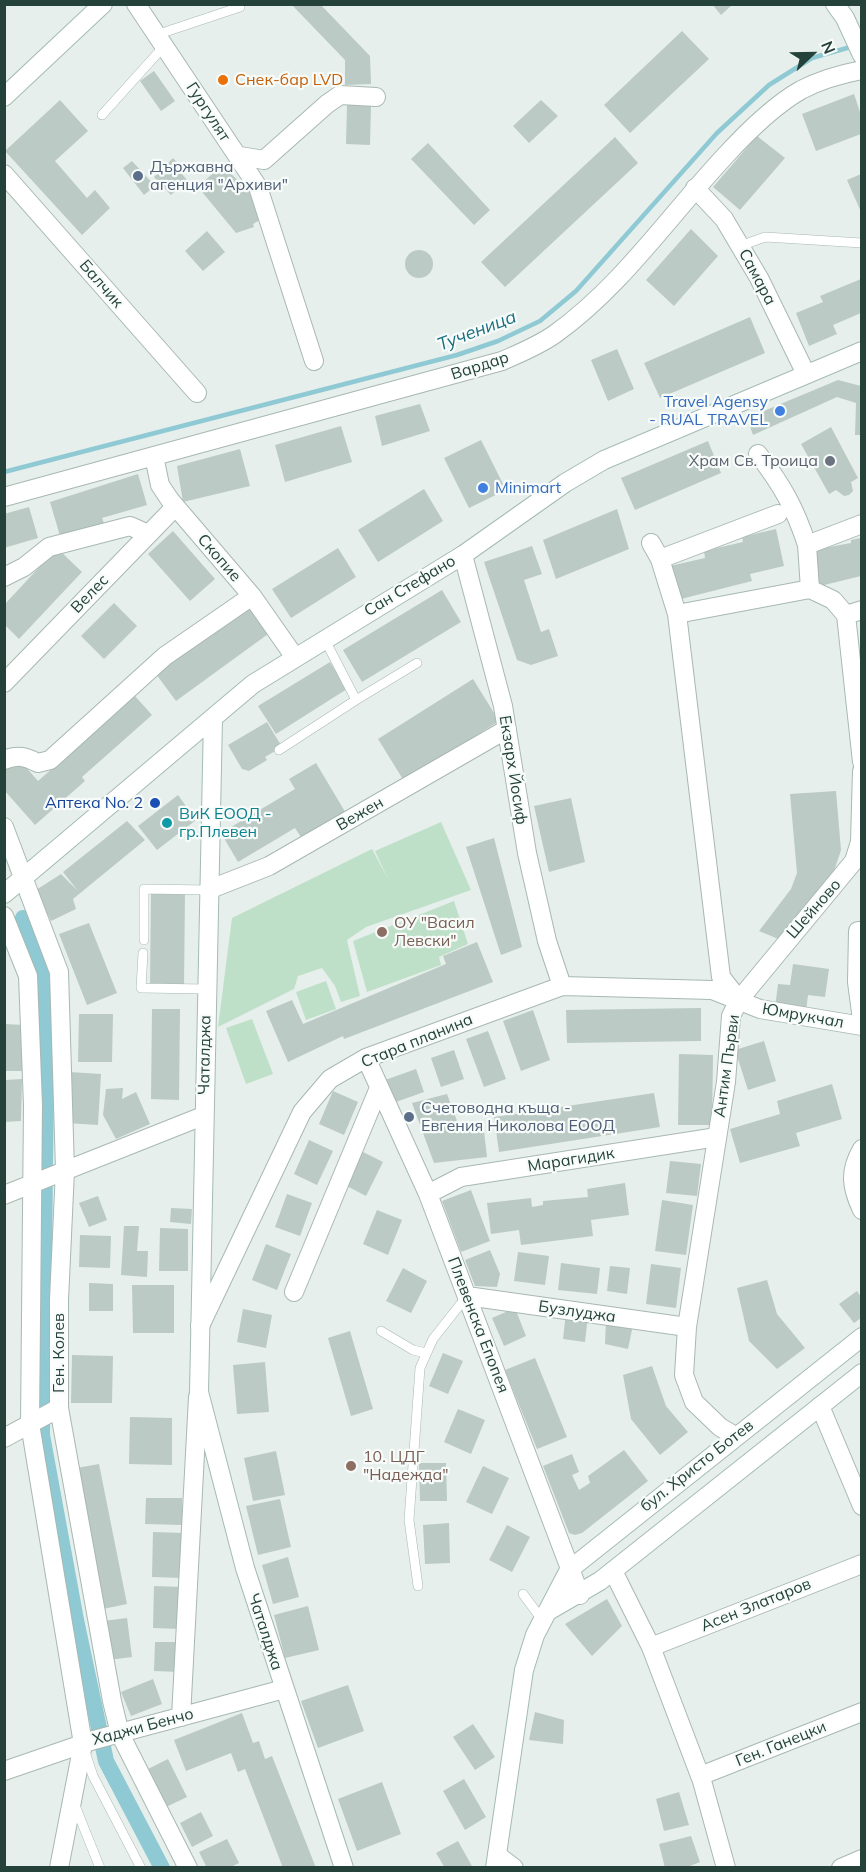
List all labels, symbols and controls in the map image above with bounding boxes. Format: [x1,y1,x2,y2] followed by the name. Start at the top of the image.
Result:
[782,24,842,84] north arrow
[817,38,840,57] text: N
[235,70,343,90] place label: Снек-бар LVD
[216,73,230,87] marker: Снек-бар LVD
[182,79,234,145] street label: Гургулят
[150,157,288,195] place label: Държавна агенция "Архиви"
[131,169,145,183] marker: Държавна агенция "Архиви"
[734,246,780,308] street label: Самара
[75,256,127,312] street label: Балчик
[434,306,520,356] water label: Тученица
[449,348,511,384] street label: Вардар
[649,392,768,430] place label: Travel Agensy - RUAL TRAVEL
[773,404,787,418] marker: Travel Agensy - RUAL TRAVEL
[689,451,818,471] place label: Храм Св. Троица
[823,454,837,468] marker: Храм Св. Троица
[495,478,561,498] place label: Minimart
[476,481,490,495] marker: Minimart
[193,530,245,586] street label: Скопие
[361,551,459,621] street label: Сан Стефано
[67,571,113,617] street label: Велес
[495,714,531,826] street label: Екзарх Йосиф
[45,793,143,813] place label: Аптека No. 2
[333,793,387,835] street label: Вежен
[148,796,162,810] marker: Аптека No. 2
[179,804,272,842] place label: ВиК ЕООД - гр.Плевен
[160,816,174,830] marker: ВиК ЕООД - гр.Плевен
[783,875,845,943] street label: Шейново
[394,913,475,951] place label: ОУ "Васил Левски"
[375,925,389,939] marker: ОУ "Васил Левски"
[761,999,845,1033] street label: Юмрукчал
[358,1010,476,1072] street label: Стара планина
[710,1013,744,1119] street label: Антим Първи
[195,1015,215,1095] street label: Чаталджа
[421,1098,615,1136] place label: Счетоводна къща - Евгения Николова ЕООД
[402,1110,416,1124] marker: Счетоводна къща - Евгения Николова ЕООД
[526,1144,616,1176] street label: Марагидик
[443,1254,513,1396] street label: Плевенска Епопея
[537,1297,617,1327] street label: Бузлуджа
[49,1313,69,1393] street label: Ген. Колев
[637,1416,757,1516] street label: бул. Христо Ботев
[363,1447,449,1485] place label: 10. ЦДГ "Надежда"
[344,1459,358,1473] marker: 10. ЦДГ "Надежда"
[698,1574,814,1636] street label: Асен Златаров
[244,1591,286,1673] street label: Чаталджа
[90,1704,196,1750] street label: Хаджи Бенчо
[733,1717,829,1771] street label: Ген. Ганецки

